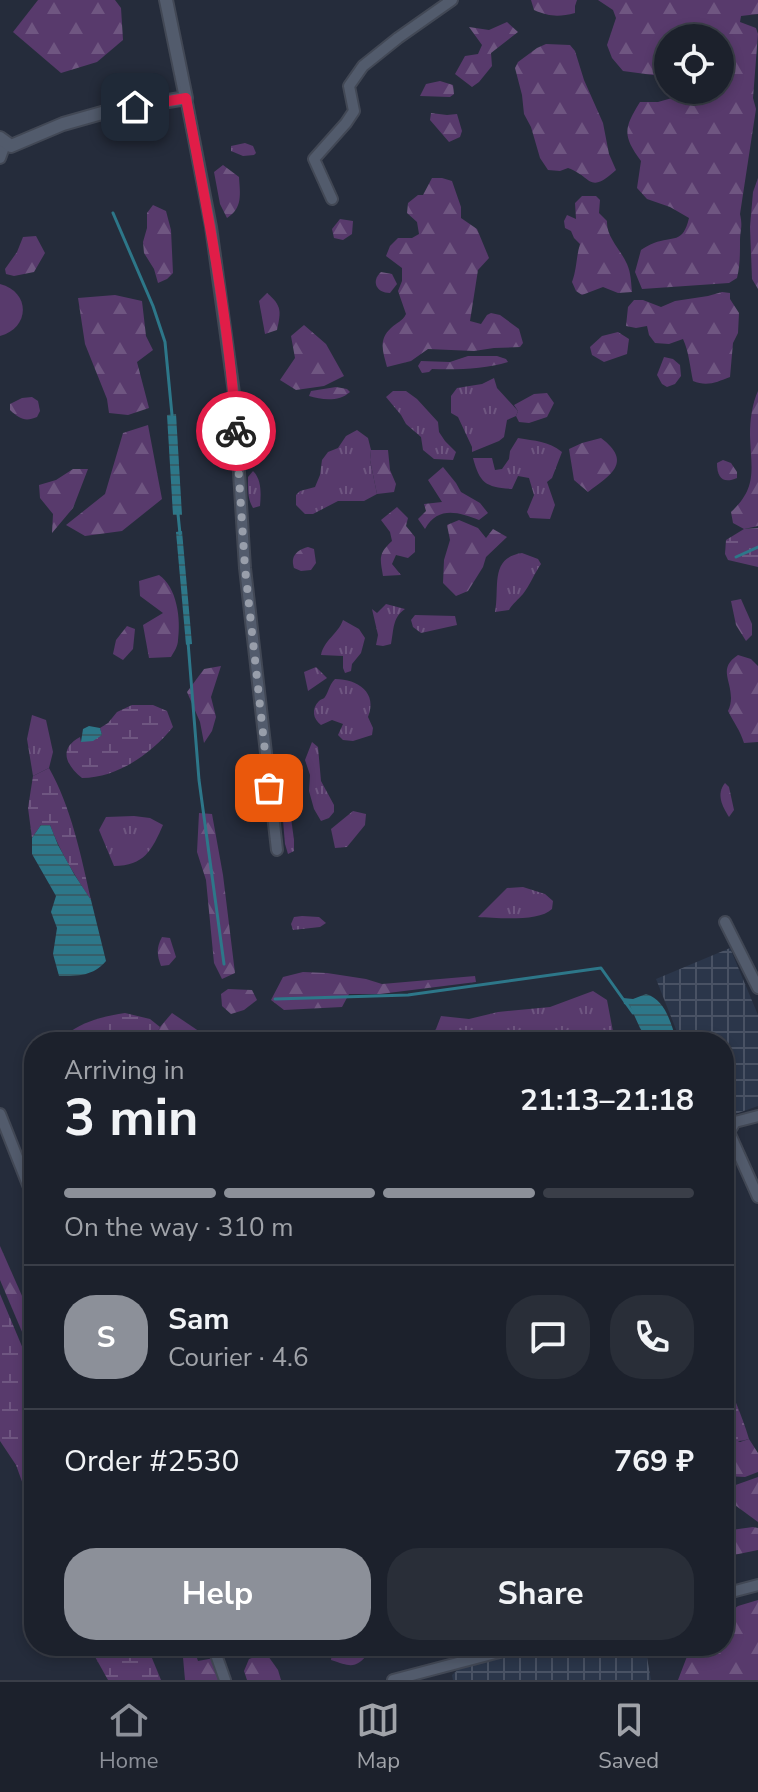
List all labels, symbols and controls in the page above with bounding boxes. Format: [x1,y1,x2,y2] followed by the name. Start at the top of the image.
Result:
[654,24,734,104] map controls
[654,24,734,104] button: locate
[101,73,169,141] pin
[113,85,157,129] icon: home
[196,391,276,471] courier
[214,409,258,453] icon: bike
[235,754,303,822] pin
[247,766,291,810] icon: bag
[64,1053,185,1088] text: Arriving in
[520,1080,694,1121] text: 21:13–21:18
[64,1082,199,1153] text: 3 min
[64,1210,293,1245] text: On the way · 310 m
[506,1295,590,1379] button: chat
[610,1295,694,1379] button: phone
[168,1299,230,1340] text: Sam
[97,1317,115,1358] text: S
[168,1340,309,1375] text: Courier · 4.6
[64,1441,239,1482] text: Order #2530
[614,1441,694,1482] text: 769 ₽
[64,1548,371,1640] button: Help
[387,1548,694,1640] button: Share
[99,1698,158,1776] tab: Home
[356,1698,400,1776] tab: Map
[598,1698,659,1776] tab: Saved

